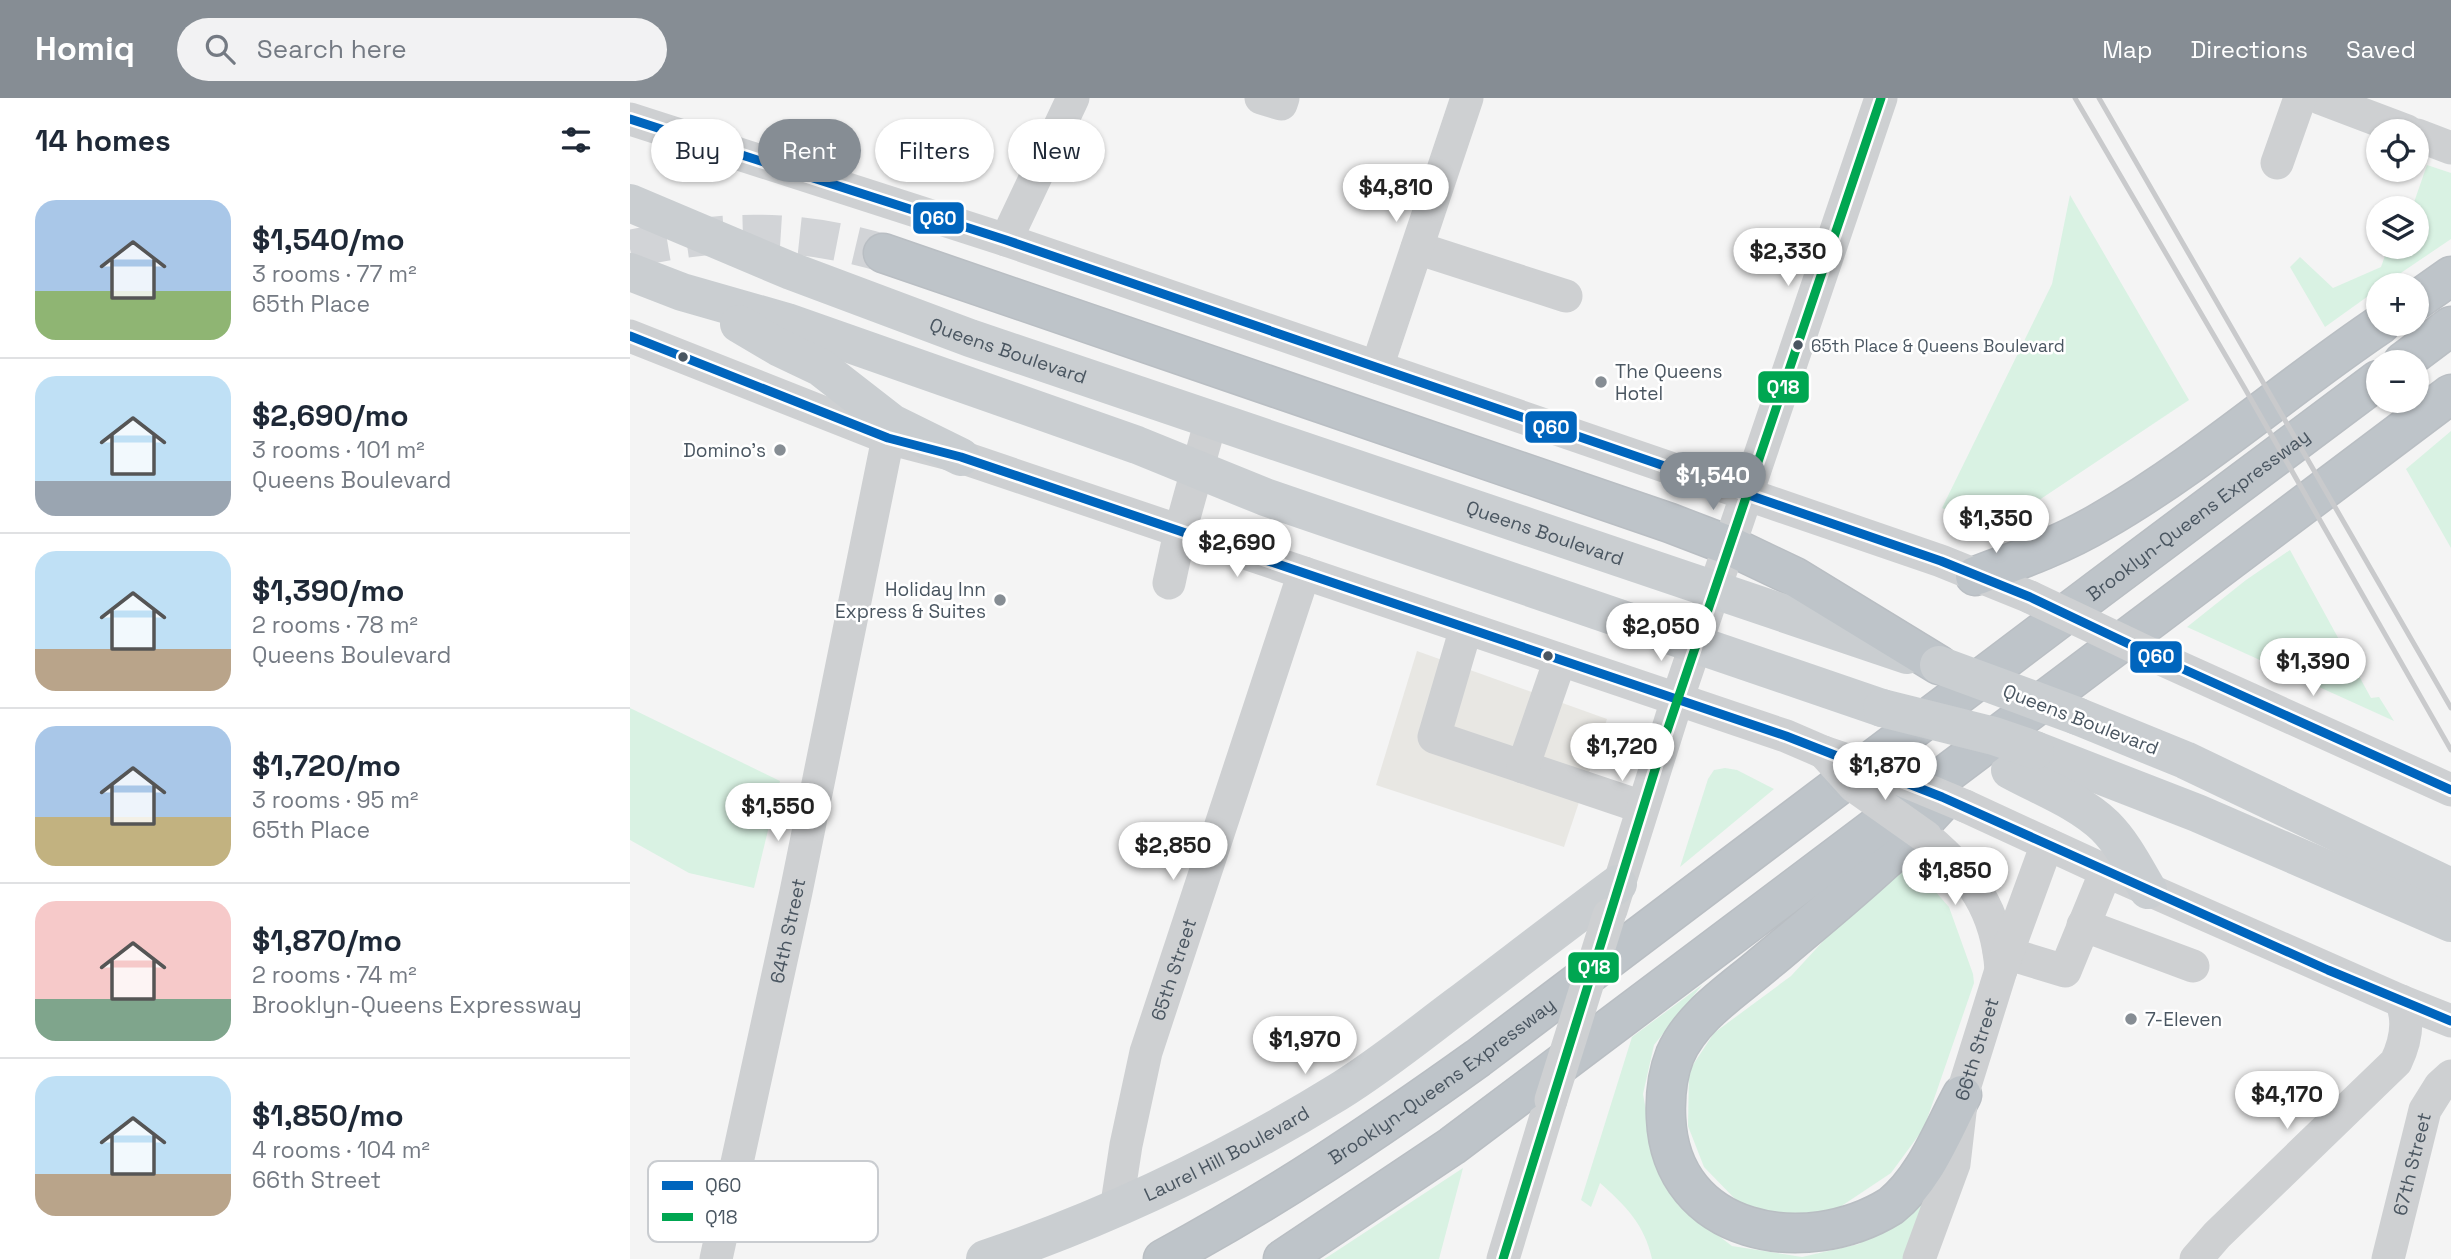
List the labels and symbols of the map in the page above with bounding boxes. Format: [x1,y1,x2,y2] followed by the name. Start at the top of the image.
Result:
[1339,164,1453,224] pin: $4,810
[912,201,965,235] line badge: Q60
[920,206,956,231] text: Q60
[1731,228,1845,288] pin: $2,330
[926,312,1090,390] street label: Queens Boulevard
[1811,335,2065,357] place label: 65th Place & Queens Boulevard
[1791,338,1805,352] marker: 65th Place & Queens Boulevard
[676,350,690,364] unlabelled marker
[1615,359,1722,406] place label: The Queens Hotel
[1757,370,1810,404] line badge: Q18
[1593,374,1609,390] marker: The Queens Hotel
[1767,375,1799,400] text: Q18
[1524,410,1578,444] line badge: Q60
[1533,415,1569,440] text: Q60
[2082,423,2315,607] street label: Brooklyn-Queens Expressway
[683,438,766,463] place label: Domino's
[772,442,788,458] marker: Domino's
[1656,452,1770,512] pin: $1,540
[1463,495,1627,571] street label: Queens Boulevard
[1939,496,2053,555] pin: $1,350
[1180,519,1294,579] pin: $2,690
[835,577,986,624] place label: Holiday Inn Express & Suites
[992,592,1008,608] marker: Holiday Inn Express & Suites
[1604,603,1718,663] pin: $2,050
[2256,638,2370,698] pin: $1,390
[2129,640,2183,674] line badge: Q60
[2138,644,2174,669] text: Q60
[1541,649,1555,663] unlabelled marker
[1999,678,2162,761] street label: Queens Boulevard
[1565,724,1679,783] pin: $1,720
[1828,742,1942,802] pin: $1,870
[721,784,835,843] pin: $1,550
[1116,822,1230,882] pin: $2,850
[1898,848,2012,907] pin: $1,850
[764,876,811,986] street label: 64th Street
[1145,915,1202,1024] street label: 65th Street
[1567,951,1620,984] line badge: Q18
[1578,955,1610,980] text: Q18
[1324,992,1560,1170] street label: Brooklyn-Queens Expressway
[1949,994,2005,1104] street label: 66th Street
[2145,1007,2222,1032] place label: 7-Eleven
[2123,1011,2139,1027] marker: 7-Eleven
[1248,1016,1362,1076] pin: $1,970
[2230,1072,2344,1131] pin: $4,170
[1140,1100,1314,1207] street label: Laurel Hill Boulevard
[2387,1110,2437,1218] street label: 67th Street
[648,1161,878,1242] legend
[705,1173,742,1198] text: Q60
[705,1205,738,1230] text: Q18

